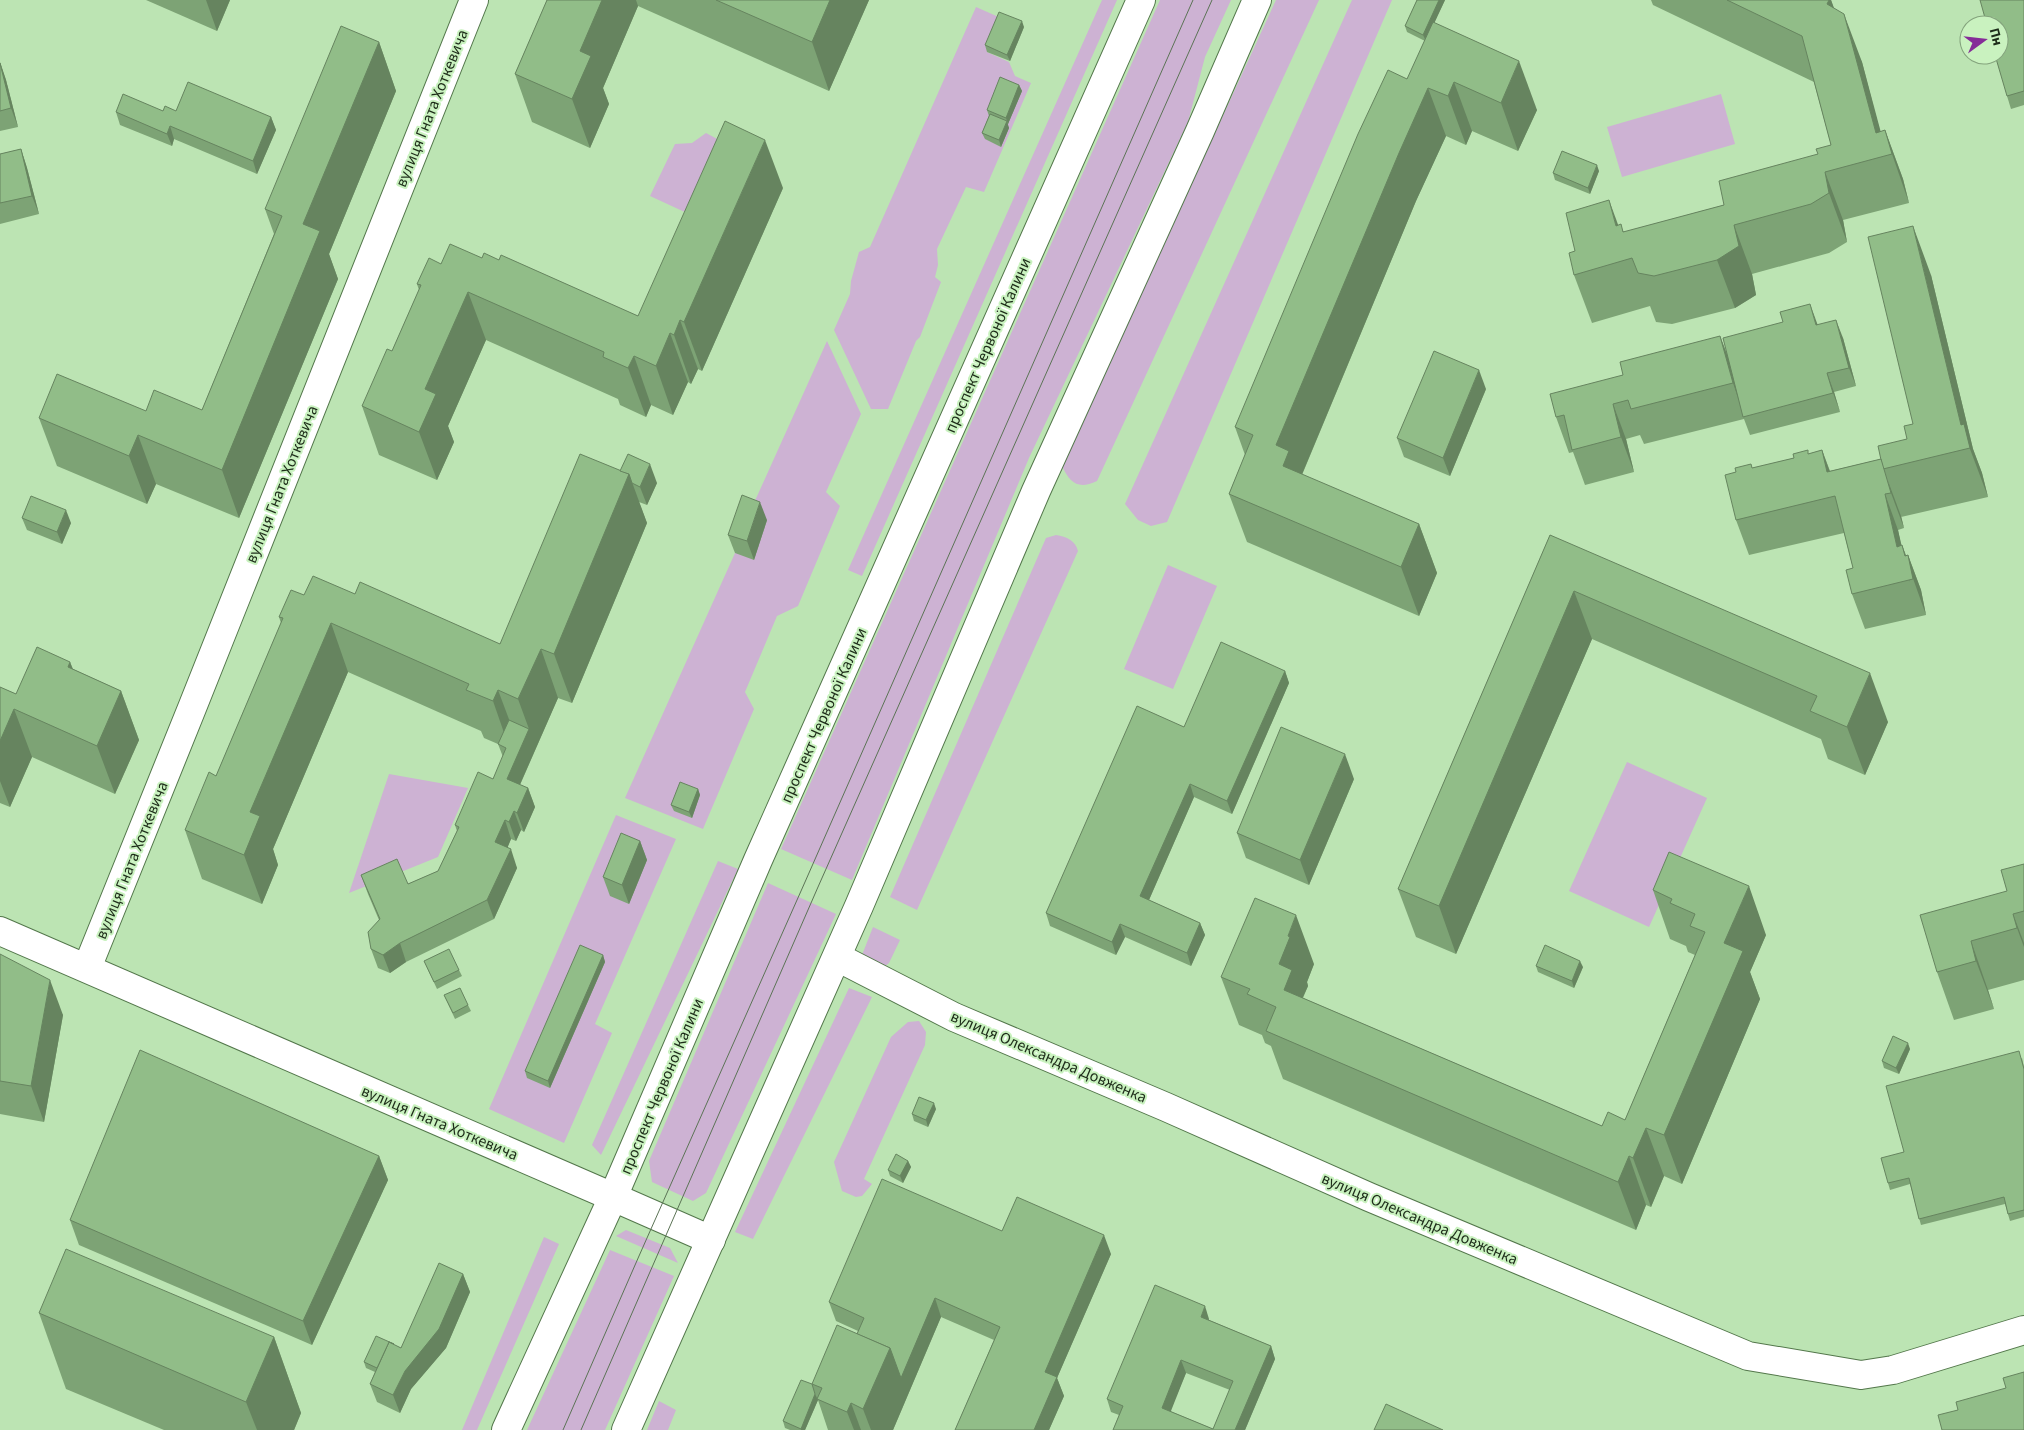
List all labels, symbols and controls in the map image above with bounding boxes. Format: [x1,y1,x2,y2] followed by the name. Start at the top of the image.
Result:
[1959,15,2009,65] north arrow
[390,26,474,191] street label: вулиця Гната Хоткевича
[1984,26,2008,48] text: Пн
[939,254,1037,436] street label: проспект Червоної Калини
[240,402,324,567] street label: вулиця Гната Хоткевича
[775,624,873,806] street label: проспект Червоної Калини
[90,778,174,943] street label: вулиця Гната Хоткевича
[615,995,709,1178] street label: проспект Червоної Калини
[947,1006,1150,1108] street label: вулиця Олександра Довженка
[358,1080,521,1166] street label: вулиця Гната Хоткевича
[1318,1168,1521,1270] street label: вулиця Олександра Довженка

